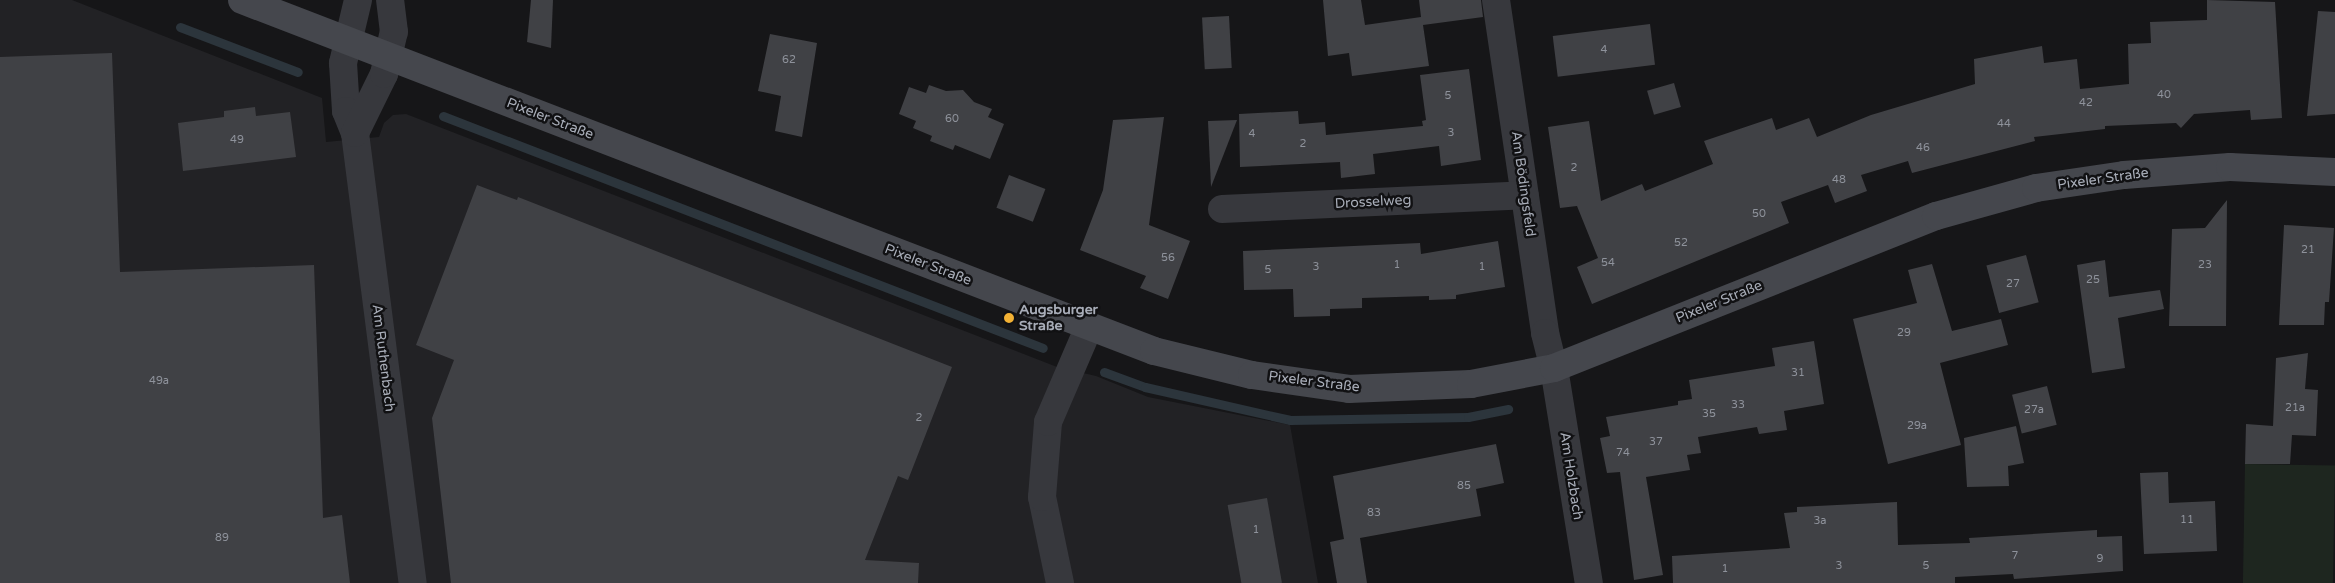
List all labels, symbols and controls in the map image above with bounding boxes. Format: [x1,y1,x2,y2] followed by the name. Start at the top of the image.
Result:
[1601,43,1607,57] house number: 4
[782,53,796,67] house number: 62
[2157,88,2171,102] house number: 40
[1445,89,1451,103] house number: 5
[504,95,596,143] street label: Pixeler Straße
[2079,96,2093,110] house number: 42
[945,112,959,126] house number: 60
[1997,117,2011,131] house number: 44
[1448,126,1454,140] house number: 3
[1249,127,1255,141] house number: 4
[1507,130,1539,238] street label: Am Bödingsfeld
[230,133,244,147] house number: 49
[1300,137,1306,151] house number: 2
[1916,141,1930,155] house number: 46
[1571,161,1577,175] house number: 2
[2056,164,2150,194] street label: Pixeler Straße
[1832,173,1846,187] house number: 48
[1334,192,1412,212] street label: Drosselweg
[1752,207,1766,221] house number: 50
[1674,236,1688,250] house number: 52
[882,241,974,289] street label: Pixeler Straße
[2301,243,2315,257] house number: 21
[1161,251,1175,265] house number: 56
[1601,256,1615,270] house number: 54
[1394,258,1400,272] house number: 1
[2198,258,2212,272] house number: 23
[1313,260,1319,274] house number: 3
[1479,260,1485,274] house number: 1
[1265,263,1271,277] house number: 5
[2086,273,2100,287] house number: 25
[1673,277,1765,327] street label: Pixeler Straße
[2006,277,2020,291] house number: 27
[1019,302,1098,334] place label: Augsburger Straße
[368,303,398,413] street label: Am Ruthenbach
[1003,312,1015,324] marker: Augsburger Straße
[1897,326,1911,340] house number: 29
[1791,366,1805,380] house number: 31
[1267,368,1361,396] street label: Pixeler Straße
[149,374,169,388] house number: 49a
[1731,398,1745,412] house number: 33
[2285,401,2305,415] house number: 21a
[2024,403,2044,417] house number: 27a
[1702,407,1716,421] house number: 35
[916,411,922,425] house number: 2
[1907,419,1927,433] house number: 29a
[1556,431,1586,521] street label: Am Holzbach
[1649,435,1663,449] house number: 37
[1616,446,1630,460] house number: 74
[1457,479,1471,493] house number: 85
[1367,506,1381,520] house number: 83
[2180,513,2194,527] house number: 11
[1813,514,1827,528] house number: 3a
[1253,523,1259,537] house number: 1
[215,531,229,545] house number: 89
[2012,549,2018,563] house number: 7
[2097,552,2103,566] house number: 9
[1836,559,1842,573] house number: 3
[1923,559,1929,573] house number: 5
[1722,562,1728,576] house number: 1

